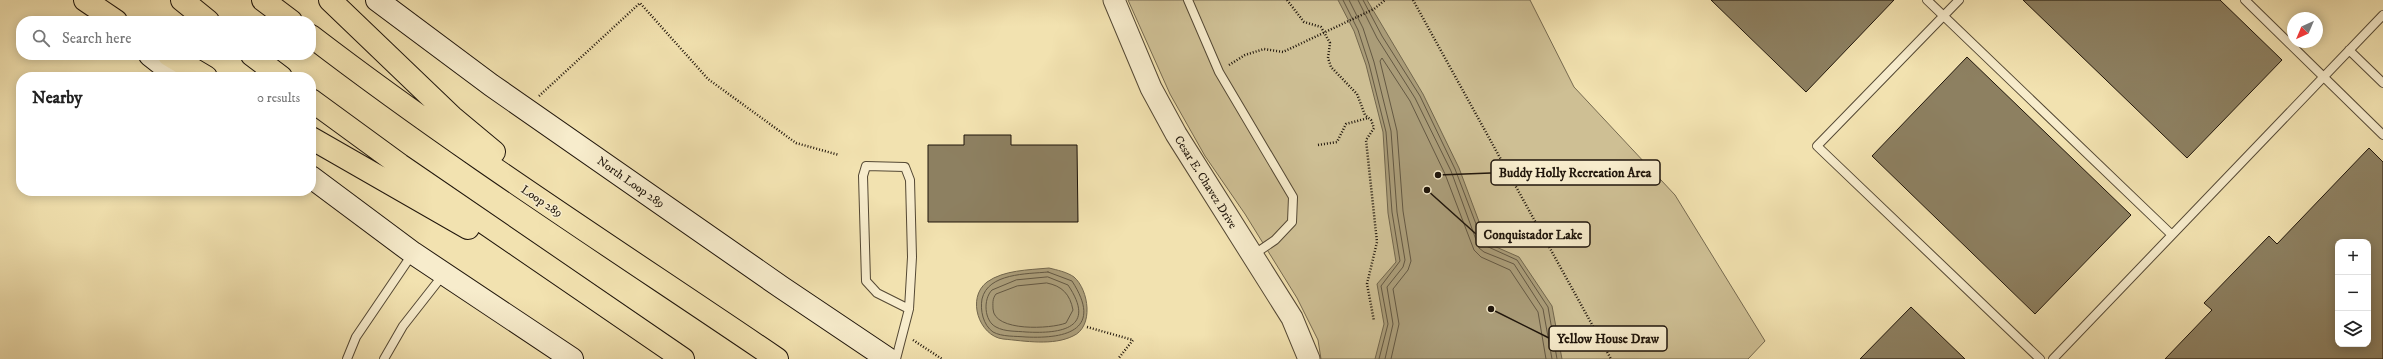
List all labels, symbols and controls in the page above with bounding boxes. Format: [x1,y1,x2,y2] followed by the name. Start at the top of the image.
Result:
[2287,12,2323,48] north arrow
[16,16,316,60] search box
[30,27,52,49] icon: search
[62,29,131,48] text: Search here
[32,87,82,109] text: Nearby
[257,90,300,106] text: 0 results
[1171,133,1240,232] street label: Cesar E. Chavez Drive
[594,153,668,211] street label: North Loop 289
[1491,160,1660,185] callout: Buddy Holly Recreation Area
[1499,165,1652,182] text: Buddy Holly Recreation Area
[518,182,565,221] street label: Loop 289
[1476,222,1590,247] callout: Conquistador Lake
[1484,227,1583,244] text: Conquistador Lake
[2335,239,2371,347] map controls
[2335,239,2371,275] button: +
[2335,275,2371,311] button: −
[2335,311,2371,347] button: layers
[1549,326,1667,351] callout: Yellow House Draw
[1556,331,1660,347] text: Yellow House Draw

